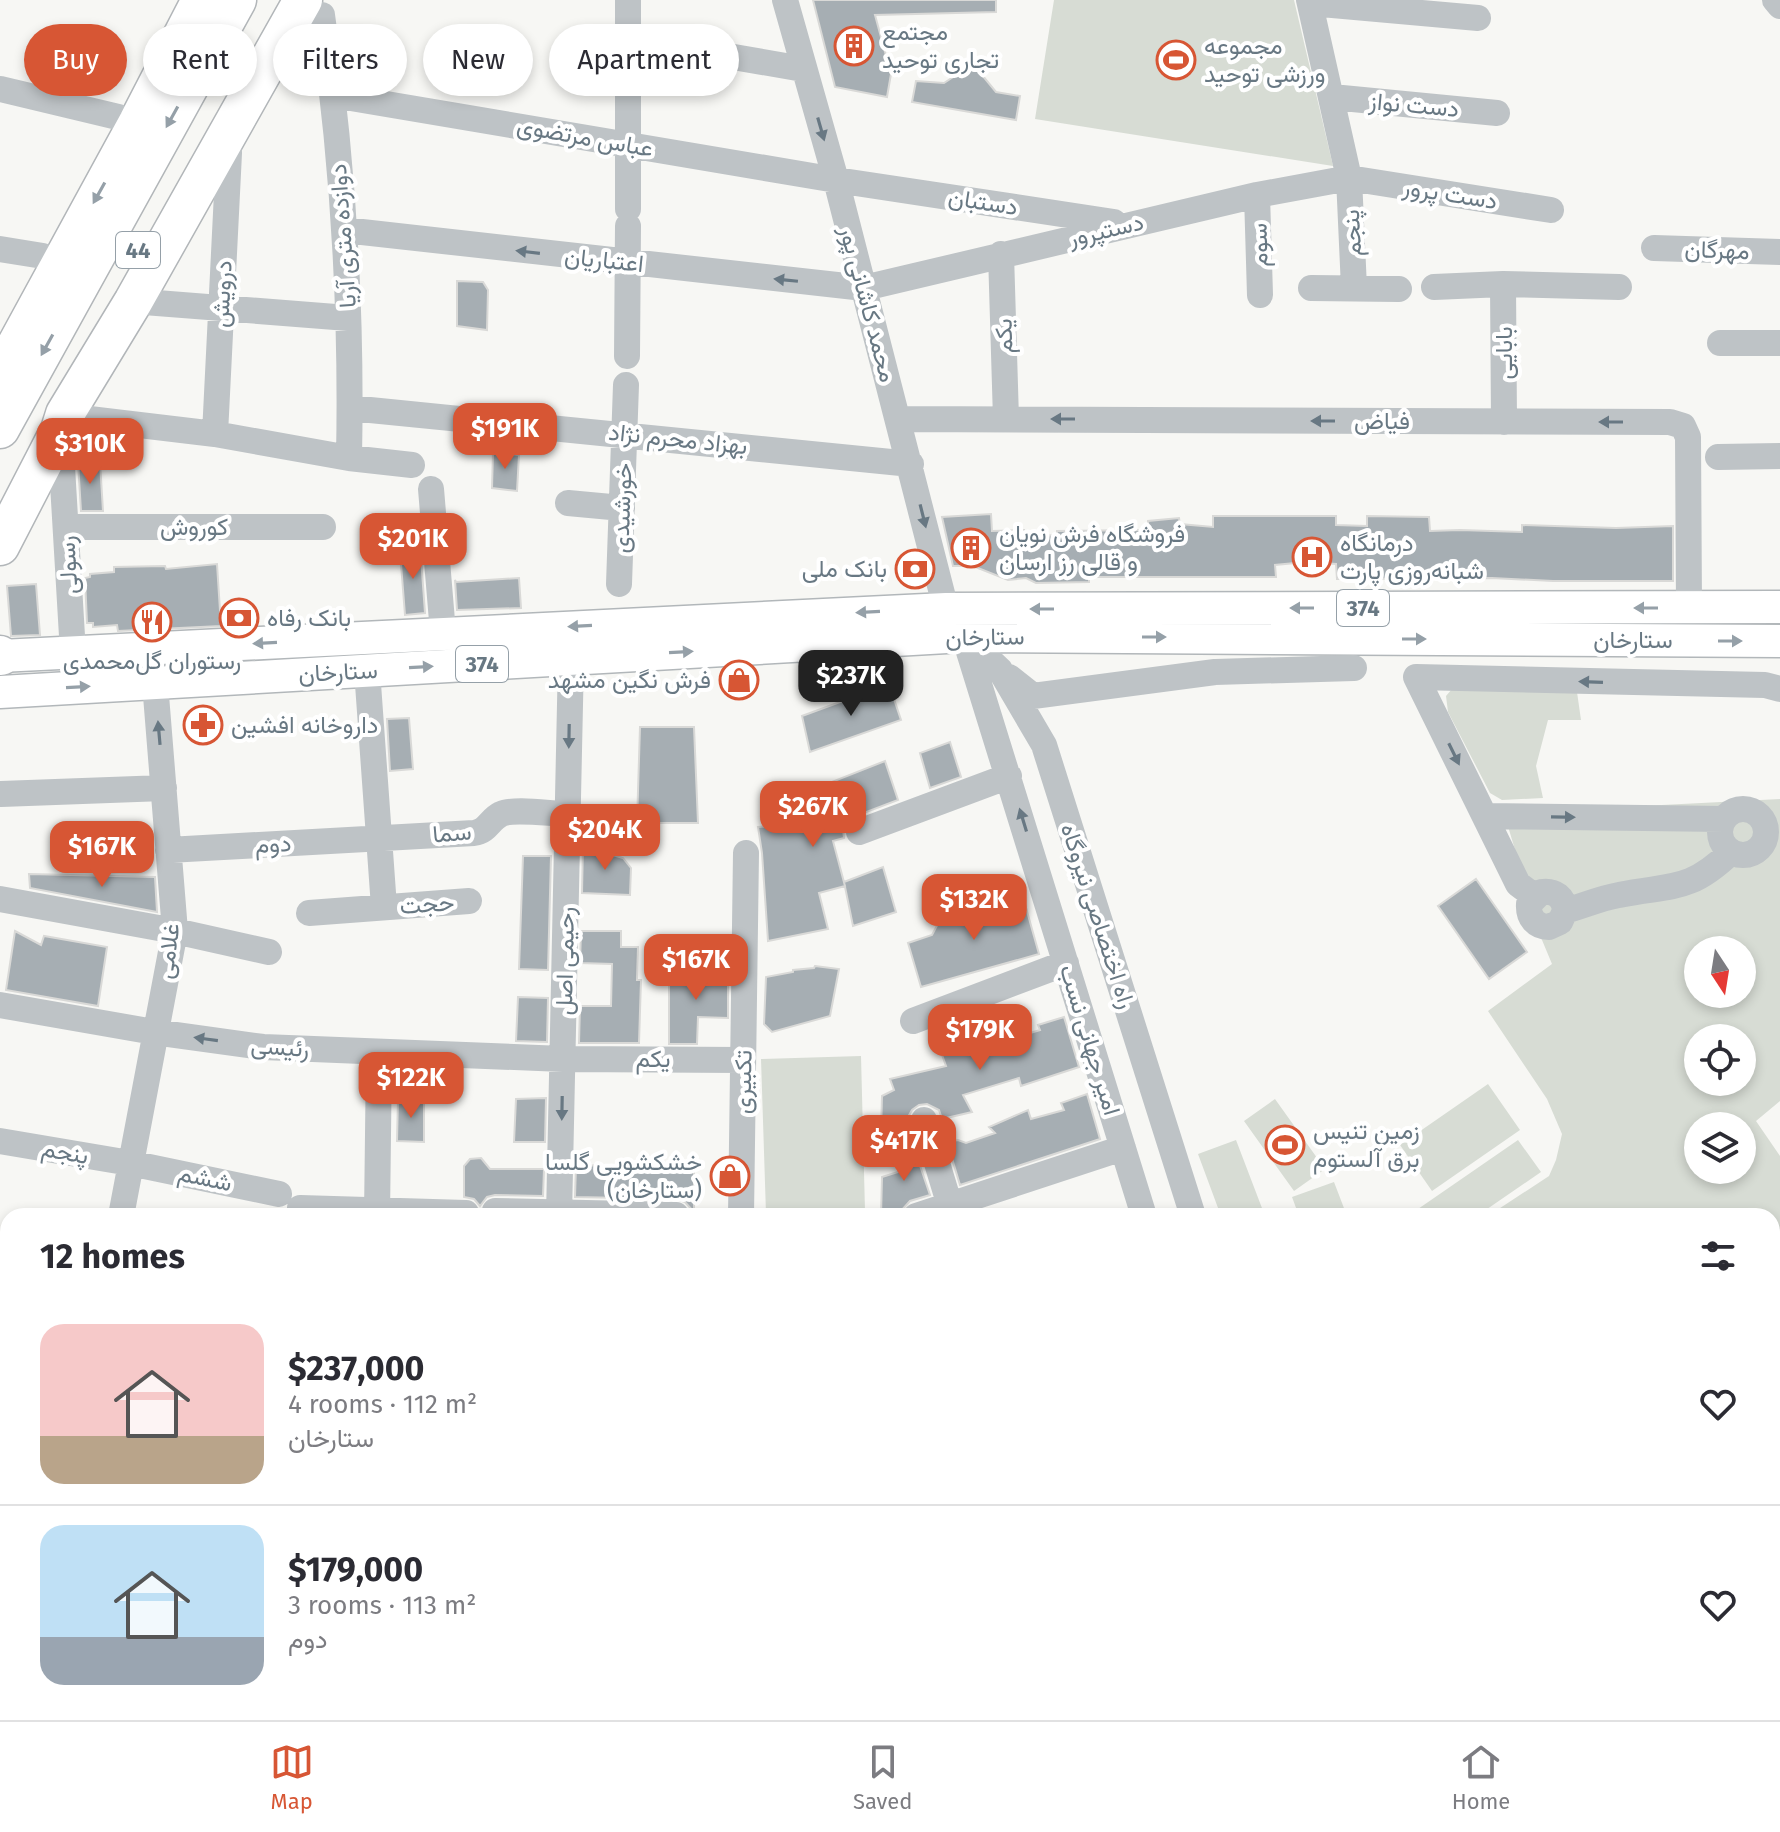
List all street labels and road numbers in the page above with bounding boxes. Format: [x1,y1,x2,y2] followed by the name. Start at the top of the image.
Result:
[1367,87,1460,124] street label: دست نواز
[515,111,655,164] street label: عباس مرتضوی
[324,163,363,309] street label: دوازده متری آریا
[1400,173,1499,217] street label: دست پرور
[946,183,1020,221] street label: دستبان
[1065,208,1147,254] street label: دستپرور
[1337,209,1369,257] street label: پنجم
[831,222,902,386] street label: محمد کاشانی پور
[1245,223,1275,267] street label: سوم
[116,232,160,268] road number: 44
[1684,235,1750,266] street label: مهرگان
[563,242,645,279] street label: اعتباریان
[206,260,239,328] street label: درویش
[989,318,1021,354] street label: یکم
[1490,326,1518,380] street label: بابایی
[1354,407,1410,435] street label: فیاض
[607,418,749,462] street label: بهزاد محرم نژاد
[606,462,639,554] street label: خورشیدی
[160,513,228,542] street label: کوروش
[52,535,85,595] street label: رسولی
[1337,590,1389,626] road number: 374
[945,622,1025,653] street label: ستارخان
[1593,626,1673,655] street label: ستارخان
[456,646,508,682] road number: 374
[298,656,378,689] street label: ستارخان
[431,817,473,849] street label: سما
[1054,820,1141,1012] street label: راه اختصاصی نیروگاه
[254,829,292,861] street label: دوم
[399,888,455,920] street label: حجت
[550,906,581,1016] street label: رحیمی اصل
[150,921,186,981] street label: غلامی
[1053,961,1126,1119] street label: امیر جهانی نسب
[250,1031,310,1064] street label: رئیسی
[636,1045,670,1075] street label: یکم
[728,1050,759,1114] street label: تکبیری
[39,1134,91,1172] street label: پنجم
[175,1159,235,1199] street label: ششم

